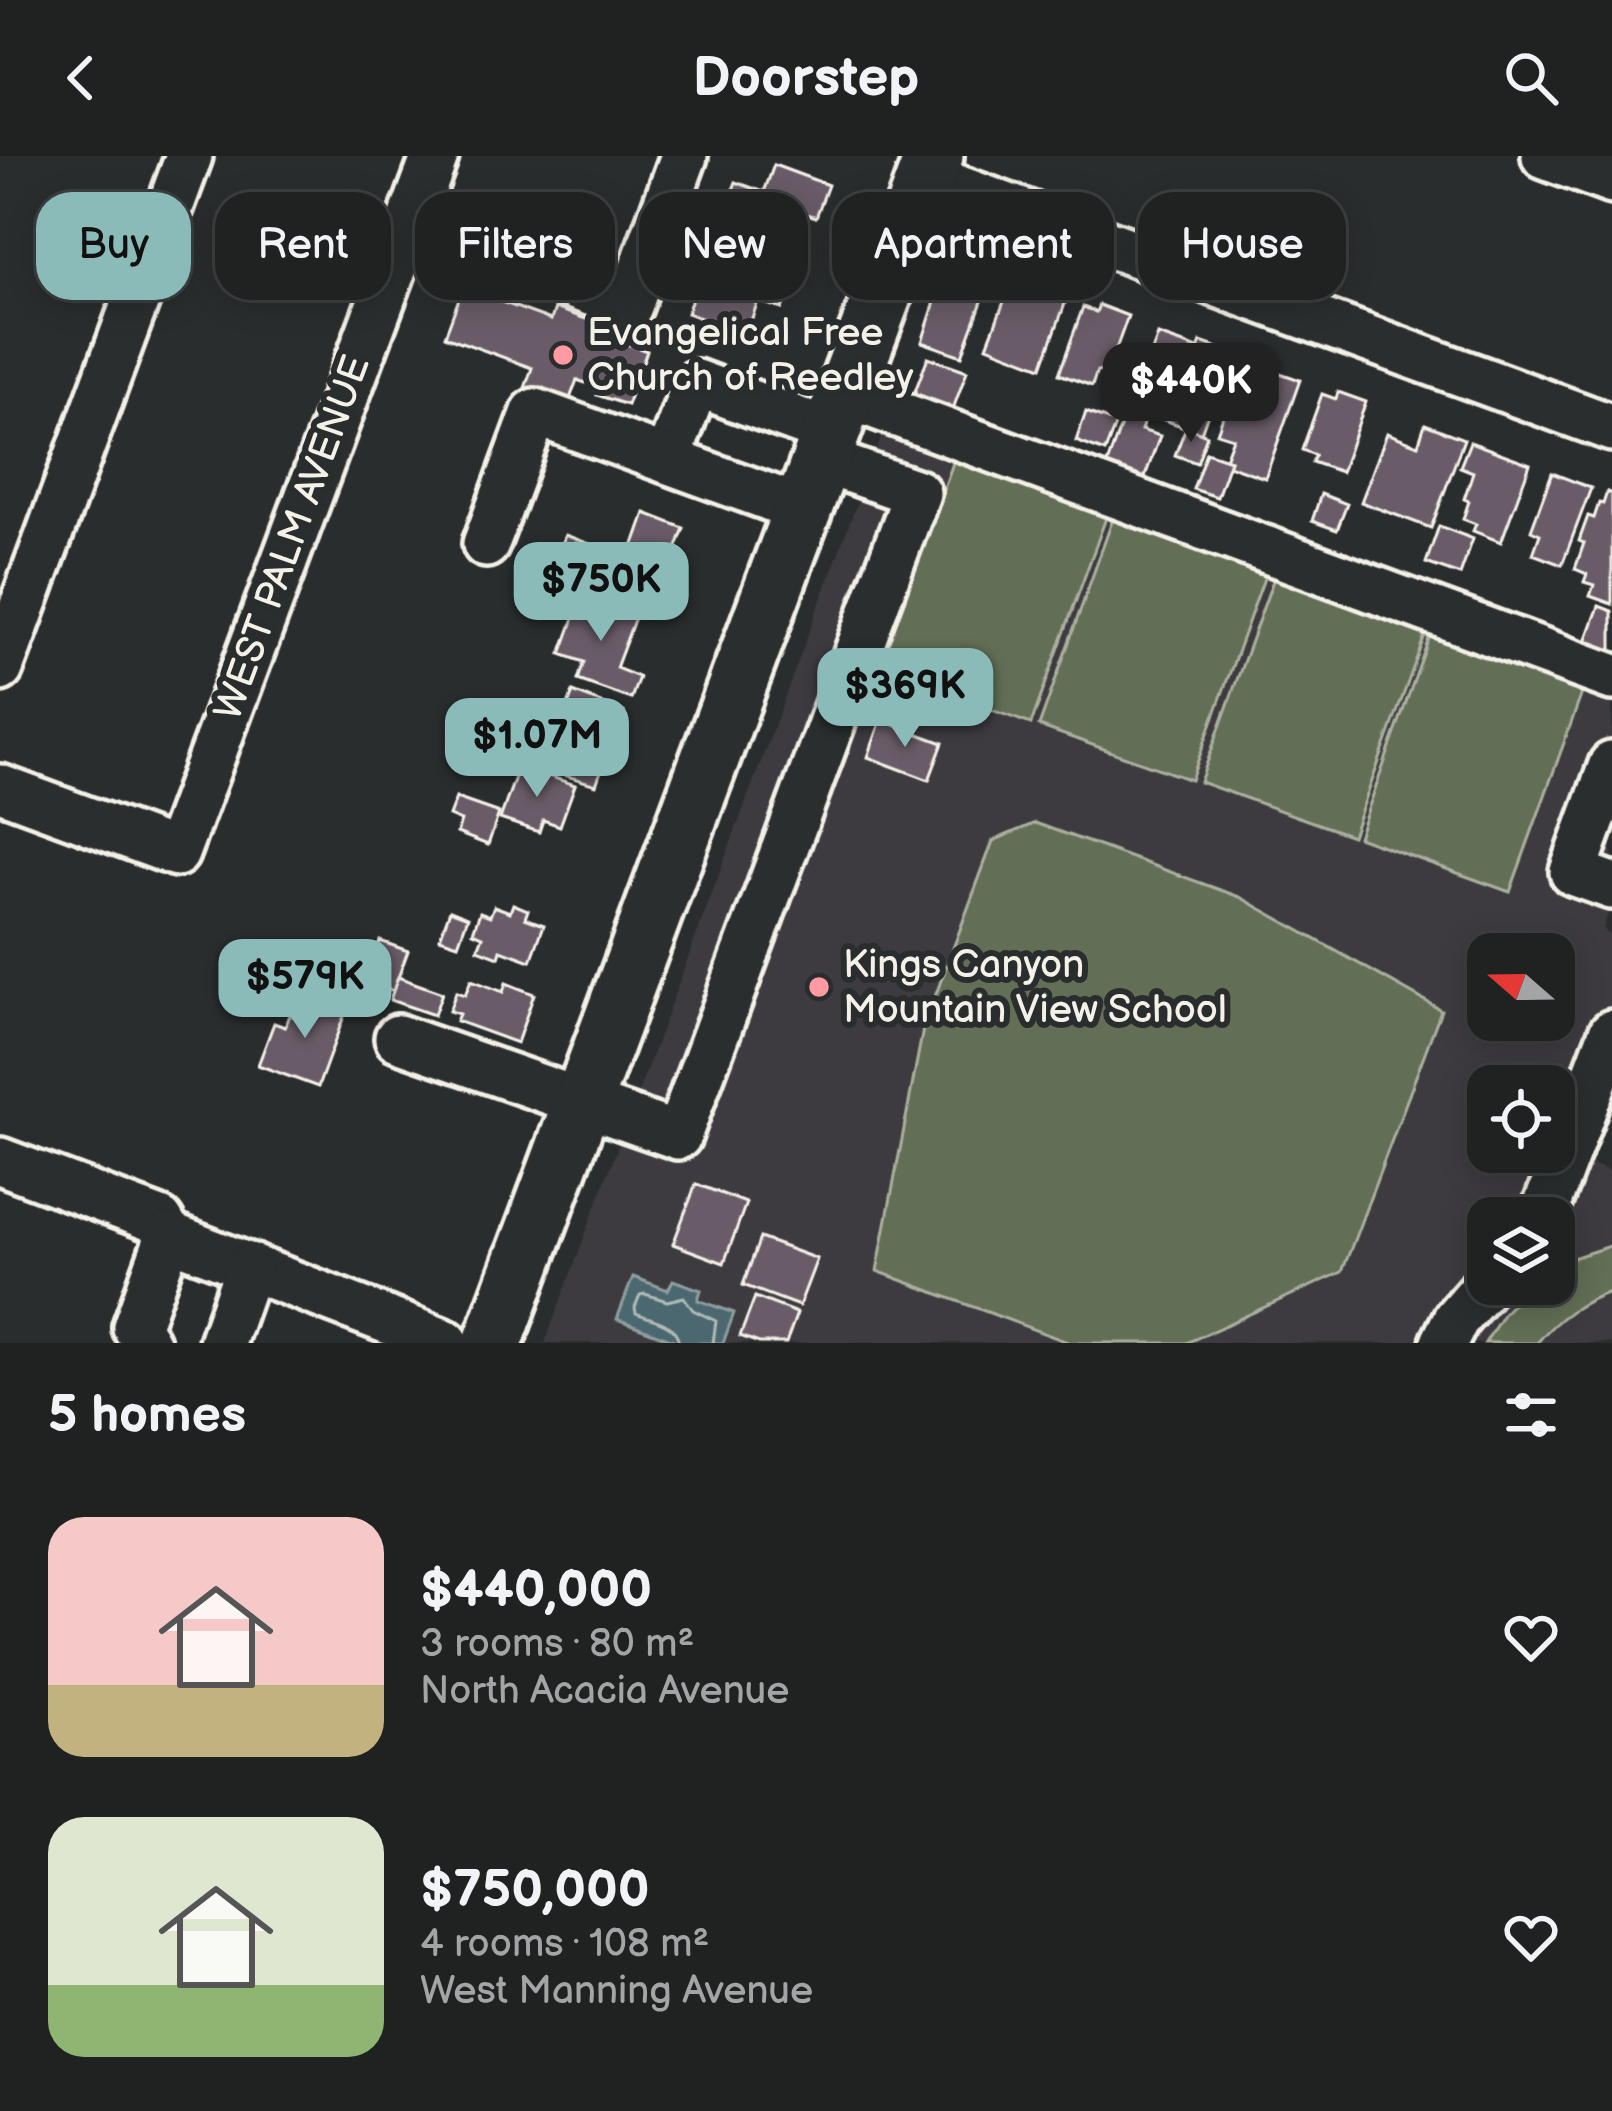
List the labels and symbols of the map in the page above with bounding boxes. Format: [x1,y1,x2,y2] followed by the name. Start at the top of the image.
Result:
[587,310,914,402] place label: Evangelical Free Church of Reedley
[550,342,576,368] marker: Evangelical Free Church of Reedley
[1107,343,1275,445] pin: $440K
[205,349,381,727] street label: WEST PALM AVENUE
[517,542,685,644] pin: $750K
[821,648,989,750] pin: $369K
[439,698,635,800] pin: $1.07M
[1467,933,1575,1041] north arrow
[221,939,389,1041] pin: $579K
[843,942,1227,1034] place label: Kings Canyon Mountain View School
[806,974,832,1000] marker: Kings Canyon Mountain View School

